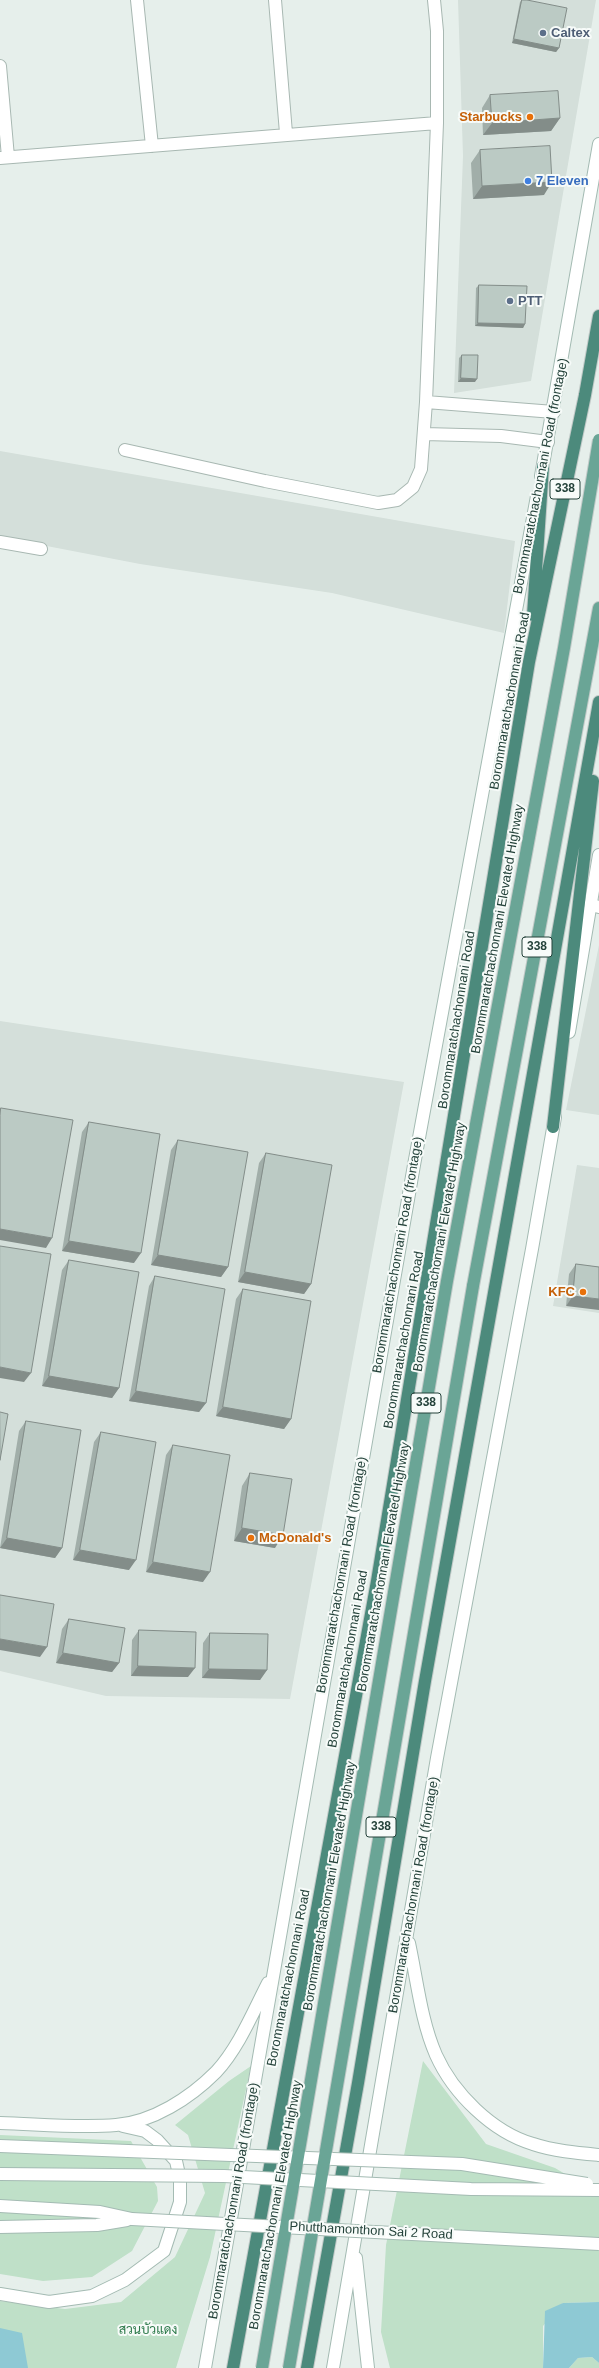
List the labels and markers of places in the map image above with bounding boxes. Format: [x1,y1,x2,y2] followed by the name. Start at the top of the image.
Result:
[551,25,590,41] place label: Caltex
[538,28,548,38] marker: Caltex
[459,109,522,125] place label: Starbucks
[525,112,535,122] marker: Starbucks
[536,173,589,189] place label: 7 Eleven
[523,176,533,186] marker: 7 Eleven
[518,293,543,309] place label: PTT
[505,296,515,306] marker: PTT
[548,1284,575,1300] place label: KFC
[578,1287,588,1297] marker: KFC
[259,1530,331,1546] place label: McDonald's
[246,1533,256,1543] marker: McDonald's

